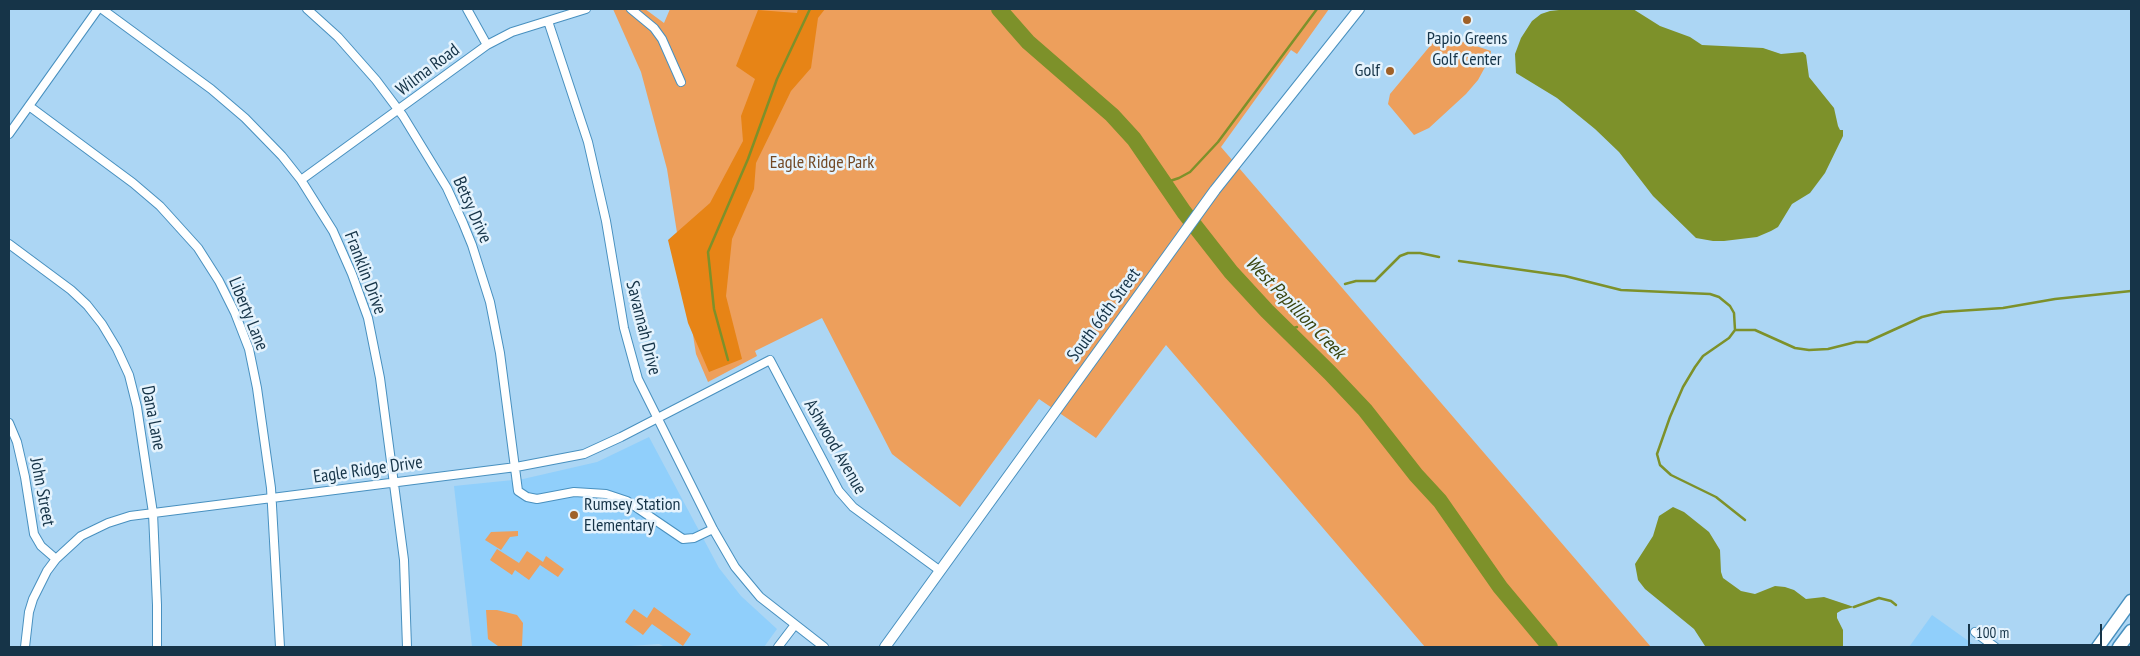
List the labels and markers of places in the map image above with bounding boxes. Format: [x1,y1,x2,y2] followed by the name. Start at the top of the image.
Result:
[1461,14,1473,26] marker: Papio Greens Golf Center
[1427,28,1507,70] place label: Papio Greens Golf Center
[1355,60,1380,82] place label: Golf
[1384,65,1396,77] marker: Golf
[584,494,680,536] place label: Rumsey Station Elementary
[568,509,580,521] marker: Rumsey Station Elementary

